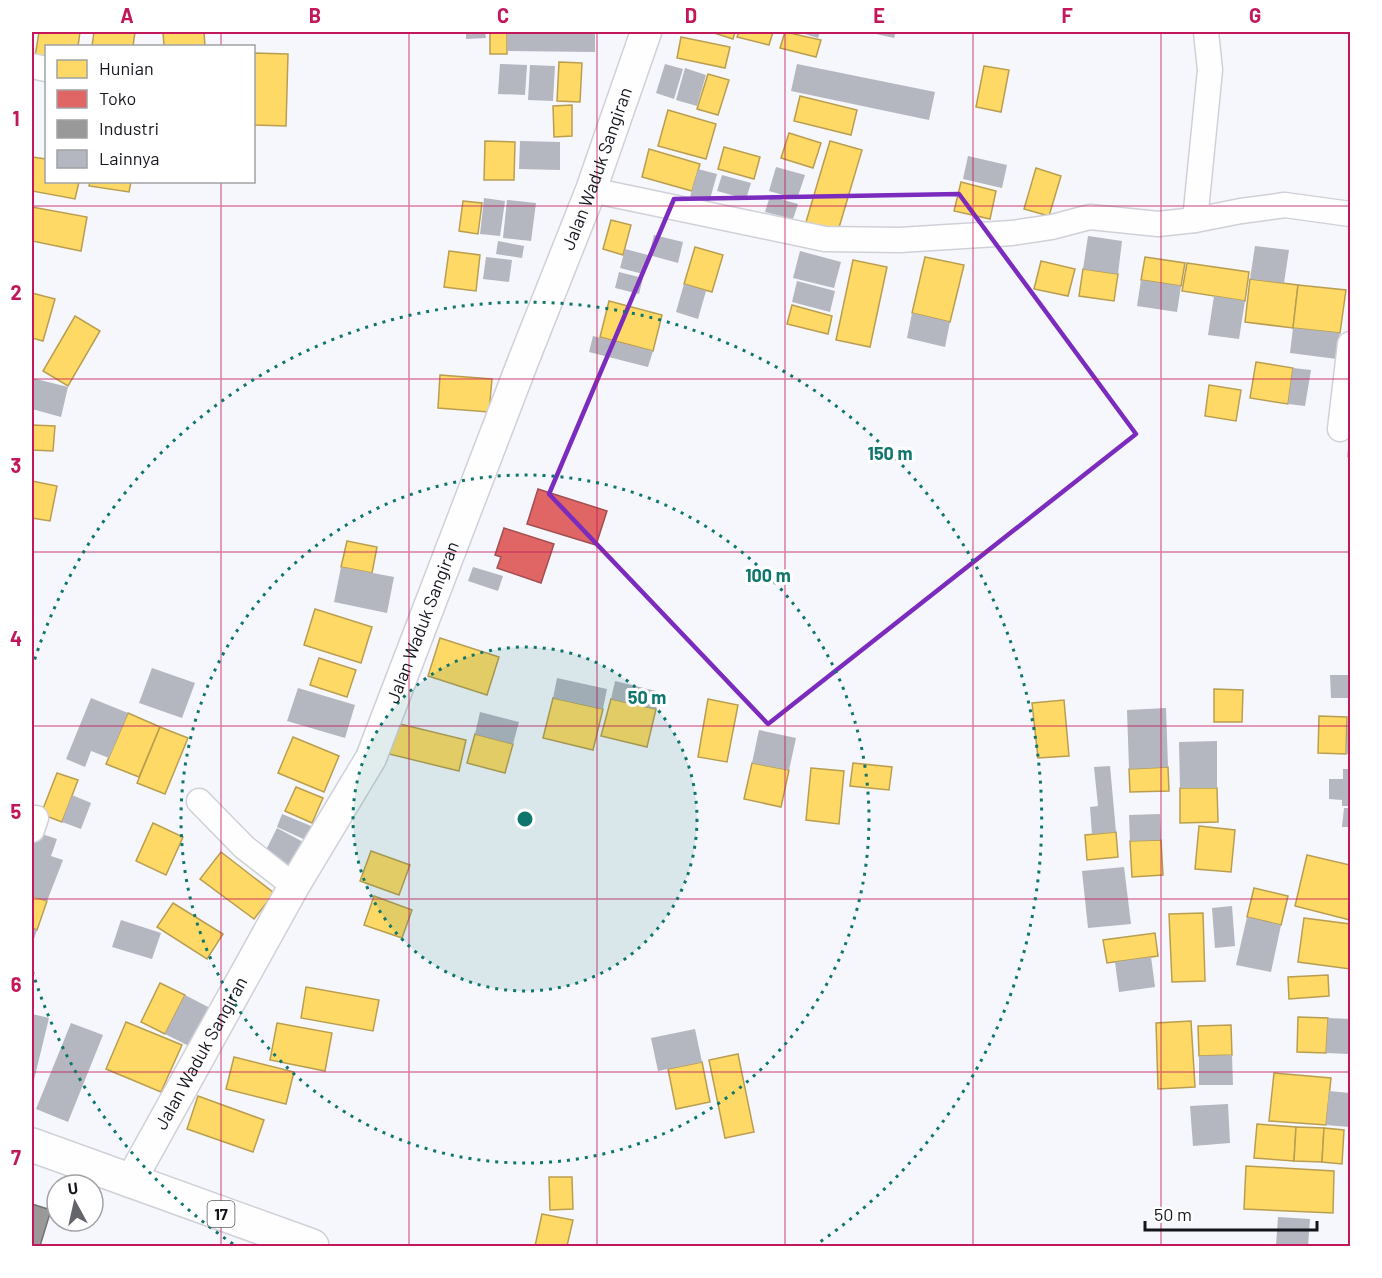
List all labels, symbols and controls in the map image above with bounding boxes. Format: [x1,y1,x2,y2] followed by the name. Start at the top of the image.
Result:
[120,3,134,27] text: A
[309,3,321,27] text: B
[497,3,509,27] text: C
[685,3,697,27] text: D
[873,3,885,27] text: E
[1061,3,1073,27] text: F
[1249,3,1261,27] text: G
[45,45,255,183] legend
[99,57,154,79] text: Hunian
[556,84,636,253] street label: Jalan Waduk Sangiran
[99,87,136,109] text: Toko
[12,106,20,130] text: 1
[99,117,159,139] text: Industri
[99,147,160,169] text: Lainnya
[10,280,22,304] text: 2
[868,442,912,464] text: 150 m
[11,453,21,477] text: 3
[381,538,463,706] street label: Jalan Waduk Sangiran
[745,564,791,586] text: 100 m
[10,626,22,650] text: 4
[628,686,666,708] text: 50 m
[11,799,22,823] text: 5
[515,809,535,829] centre of rings
[11,972,22,996] text: 6
[149,973,252,1133] street label: Jalan Waduk Sangiran
[11,1145,21,1169] text: 7
[45,1173,105,1233] north arrow
[67,1178,79,1198] text: U
[1145,1194,1318,1232] scale bar
[208,1201,234,1227] road number: 17
[1154,1203,1192,1225] text: 50 m

